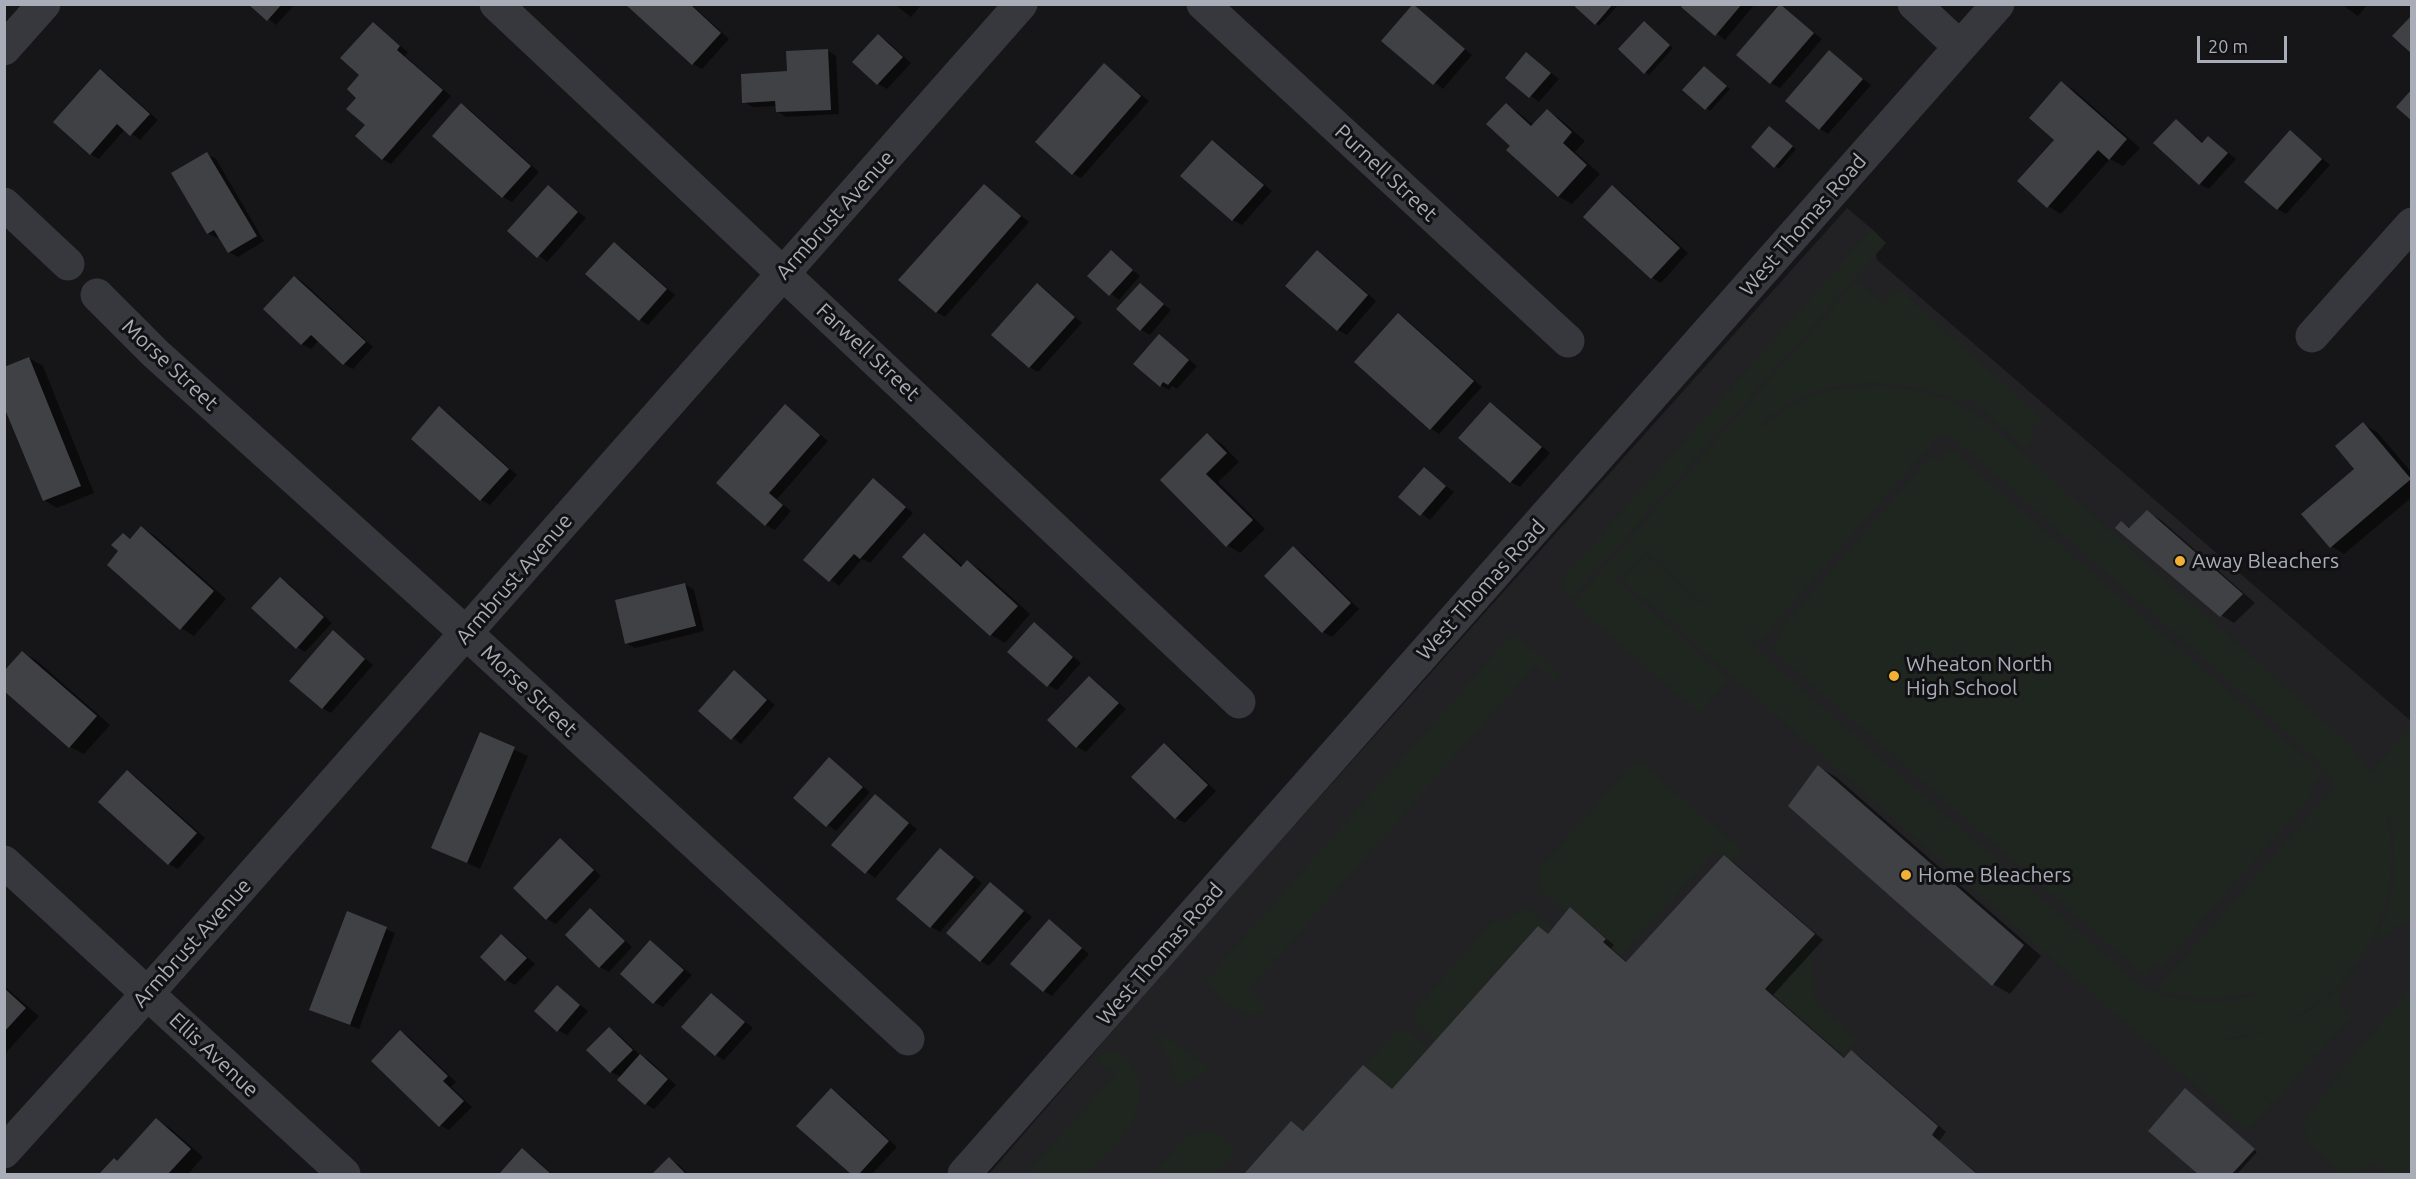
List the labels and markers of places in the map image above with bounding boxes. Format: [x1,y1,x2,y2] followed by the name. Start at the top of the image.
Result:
[2192,548,2339,574] place label: Away Bleachers
[2173,554,2187,568] marker: Away Bleachers
[1906,651,2053,701] place label: Wheaton North High School
[1887,669,1901,683] marker: Wheaton North High School
[1918,862,2071,888] place label: Home Bleachers
[1899,868,1913,882] marker: Home Bleachers

